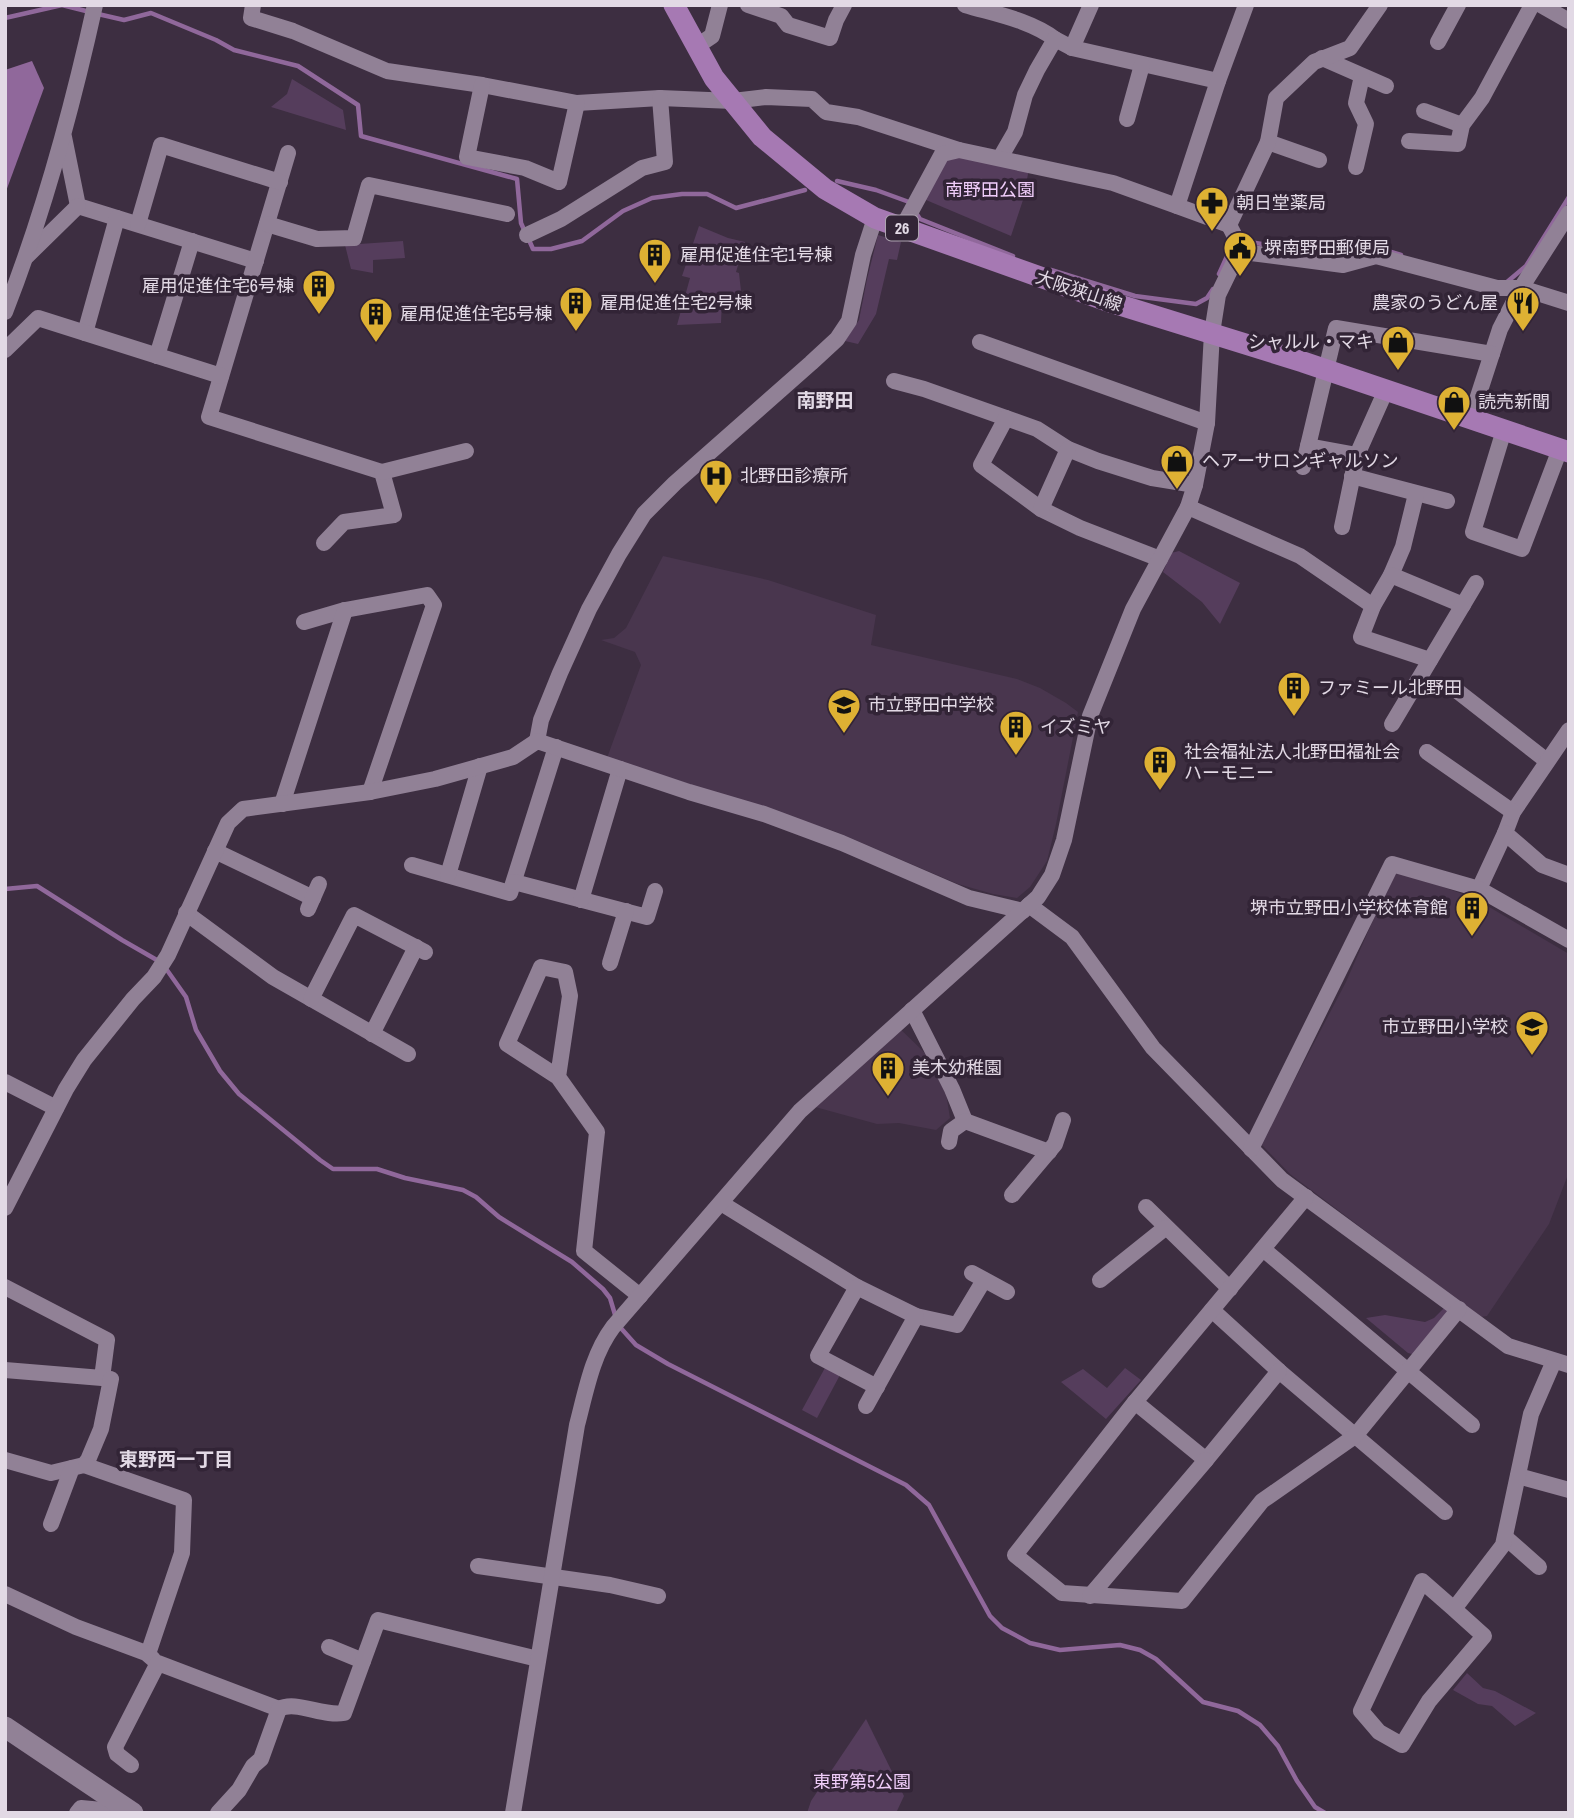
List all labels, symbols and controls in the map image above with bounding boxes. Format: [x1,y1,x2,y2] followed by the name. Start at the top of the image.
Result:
[945,177,1035,202] park label: 南野田公園
[1193,184,1231,233] pharmacy icon: 朝日堂薬局
[1236,190,1326,215] place label: 朝日堂薬局
[886,216,918,240] road number: 26
[1221,229,1259,278] public building icon: 堺南野田郵便局
[1264,235,1390,260] place label: 堺南野田郵便局
[636,236,674,285] building icon: 雇用促進住宅1号棟
[680,242,832,267] place label: 雇用促進住宅1号棟
[1033,264,1126,317] street label: 大阪狭山線
[300,267,338,316] building icon: 雇用促進住宅6号棟
[142,273,294,298] place label: 雇用促進住宅6号棟
[557,284,595,333] building icon: 雇用促進住宅2号棟
[1504,284,1542,333] restaurant icon: 農家のうどん屋
[600,290,752,315] place label: 雇用促進住宅2号棟
[1372,290,1498,315] place label: 農家のうどん屋
[357,295,395,344] building icon: 雇用促進住宅5号棟
[400,301,552,326] place label: 雇用促進住宅5号棟
[1379,323,1417,372] shop icon: シャルル・マキ
[1248,329,1374,354] place label: シャルル・マキ
[1435,383,1473,432] shop icon: 読売新聞
[796,387,854,413] district label: 南野田
[1478,389,1550,414] place label: 読売新聞
[1158,442,1196,491] shop icon: ヘアーサロンギャルソン
[1202,448,1399,473] place label: ヘアーサロンギャルソン
[697,457,735,506] hospital icon: 北野田診療所
[740,463,848,488] place label: 北野田診療所
[1275,669,1313,718] building icon: ファミール北野田
[1318,675,1462,700] place label: ファミール北野田
[825,686,863,735] school or university icon: 市立野田中学校
[868,692,994,717] place label: 市立野田中学校
[997,708,1035,757] building icon: イズミヤ
[1040,714,1111,739] place label: イズミヤ
[1184,739,1400,785] place label: 社会福祉法人北野田福祉会 ハーモニー
[1141,743,1179,792] building icon: 社会福祉法人北野田福祉会 ハーモニー
[1453,889,1491,938] building icon: 堺市立野田小学校体育館
[1250,895,1448,920] place label: 堺市立野田小学校体育館
[1513,1008,1551,1057] school or university icon: 市立野田小学校
[1382,1014,1508,1039] place label: 市立野田小学校
[869,1049,907,1098] building icon: 美木幼稚園
[912,1055,1002,1080] place label: 美木幼稚園
[119,1446,233,1472] district label: 東野西一丁目
[813,1769,911,1794] park label: 東野第5公園

